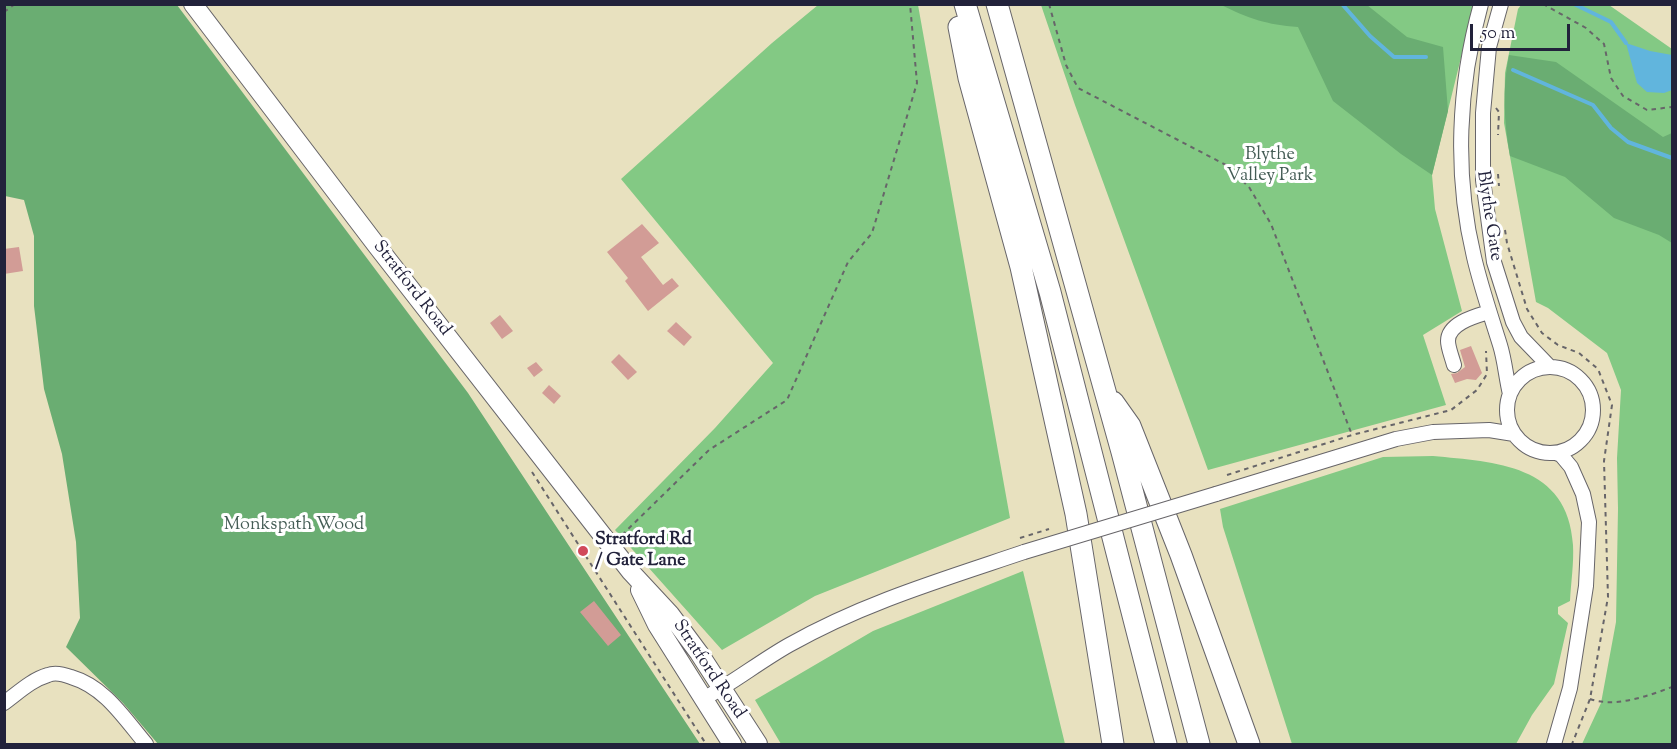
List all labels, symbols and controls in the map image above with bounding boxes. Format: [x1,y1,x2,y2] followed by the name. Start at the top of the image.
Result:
[1473,12,1574,50] scale bar
[1481,21,1515,47] text: 50 m
[1227,145,1313,188] park label: Blythe Valley Park
[1470,169,1506,263] street label: Blythe Gate
[367,237,455,341] street label: Stratford Road
[224,515,364,537] park label: Monkspath Wood
[595,530,692,572] place label: Stratford Rd / Gate Lane
[576,544,590,558] marker: Stratford Rd / Gate Lane
[667,616,749,724] street label: Stratford Road

